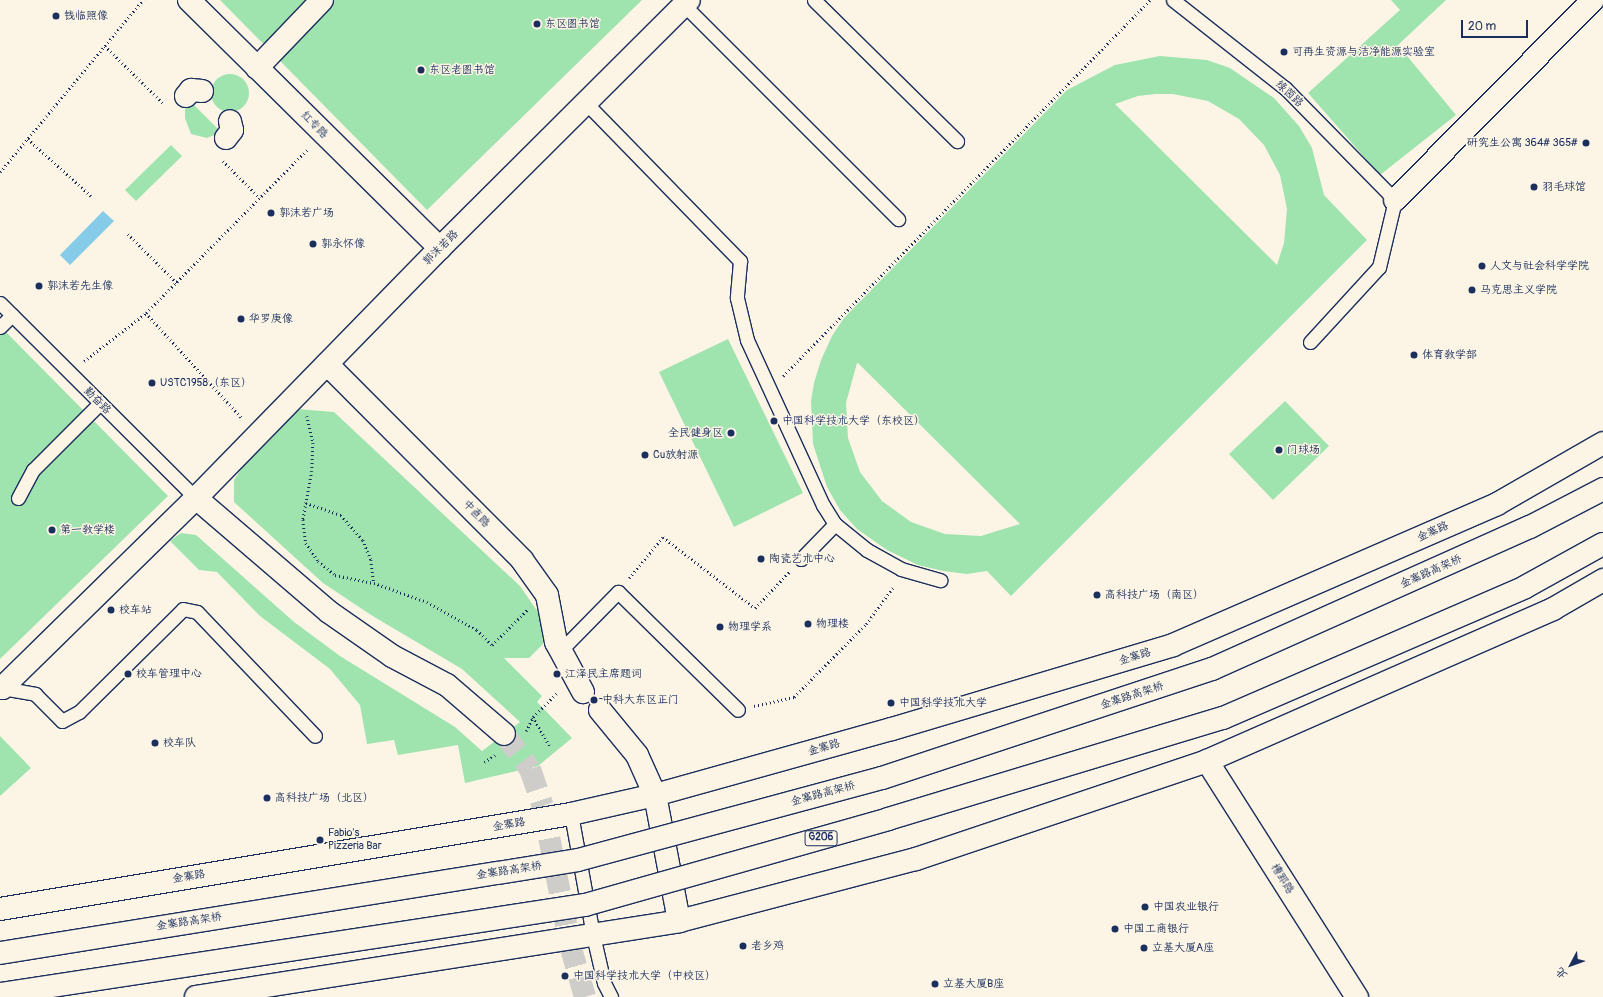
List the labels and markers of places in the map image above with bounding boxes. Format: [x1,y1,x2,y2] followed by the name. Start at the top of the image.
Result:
[64,9,108,23] place label: 钱临照像
[51,11,61,21] marker: 钱临照像
[545,17,600,31] place label: 东区图书馆
[532,19,542,29] marker: 东区图书馆
[1292,45,1435,59] place label: 可再生资源与洁净能源实验室
[1279,47,1289,57] marker: 可再生资源与洁净能源实验室
[429,63,495,77] place label: 东区老图书馆
[416,65,426,75] marker: 东区老图书馆
[1467,136,1578,150] place label: 研究生公寓 364# 365#
[1581,138,1591,148] marker: 研究生公寓 364# 365#
[1542,180,1586,194] place label: 羽毛球馆
[1529,182,1539,192] marker: 羽毛球馆
[279,206,334,220] place label: 郭沫若广场
[266,208,276,218] marker: 郭沫若广场
[321,237,365,251] place label: 郭永怀像
[308,239,318,249] marker: 郭永怀像
[1490,259,1589,273] place label: 人文与社会科学学院
[1477,261,1487,271] marker: 人文与社会科学学院
[47,279,113,293] place label: 郭沫若先生像
[34,281,44,291] marker: 郭沫若先生像
[1480,283,1557,297] place label: 马克思主义学院
[1467,285,1477,295] marker: 马克思主义学院
[249,312,293,326] place label: 华罗庚像
[236,314,246,324] marker: 华罗庚像
[1422,348,1477,362] place label: 体育教学部
[1409,350,1419,360] marker: 体育教学部
[160,376,252,390] place label: USTC1958（东区）
[147,378,157,388] marker: USTC1958（东区）
[782,414,925,428] place label: 中国科学技术大学（东校区）
[769,416,779,426] marker: 中国科学技术大学（东校区）
[668,426,723,440] place label: 全民健身区
[726,428,736,438] marker: 全民健身区
[1287,443,1320,457] place label: 门球场
[1274,445,1284,455] marker: 门球场
[653,448,698,462] place label: Cu放射源
[640,450,650,460] marker: Cu放射源
[60,523,115,537] place label: 第一教学楼
[47,525,57,535] marker: 第一教学楼
[769,552,835,566] place label: 陶瓷艺术中心
[756,554,766,564] marker: 陶瓷艺术中心
[1105,588,1204,602] place label: 高科技广场（南区）
[1092,590,1102,600] marker: 高科技广场（南区）
[119,603,152,617] place label: 校车站
[106,605,116,615] marker: 校车站
[816,617,849,631] place label: 物理楼
[803,619,813,629] marker: 物理楼
[728,620,772,634] place label: 物理学系
[715,622,725,632] marker: 物理学系
[136,667,202,681] place label: 校车管理中心
[565,667,642,681] place label: 江泽民主席题词
[123,669,133,679] marker: 校车管理中心
[552,669,562,679] marker: 江泽民主席题词
[602,693,679,707] place label: 中科大东区正门
[589,695,599,705] marker: 中科大东区正门
[899,696,987,710] place label: 中国科学技术大学
[886,698,896,708] marker: 中国科学技术大学
[163,736,196,750] place label: 校车队
[150,738,160,748] marker: 校车队
[275,791,374,805] place label: 高科技广场（北区）
[262,793,272,803] marker: 高科技广场（北区）
[328,827,382,853] place label: Fabio's Pizzeria Bar
[315,835,325,845] marker: Fabio's Pizzeria Bar
[1153,900,1219,914] place label: 中国农业银行
[1140,902,1150,912] marker: 中国农业银行
[1123,922,1189,936] place label: 中国工商银行
[1110,924,1120,934] marker: 中国工商银行
[751,939,784,953] place label: 老乡鸡
[738,941,748,951] marker: 老乡鸡
[1152,941,1214,955] place label: 立基大厦A座
[1139,943,1149,953] marker: 立基大厦A座
[573,969,716,983] place label: 中国科学技术大学（中校区）
[560,971,570,981] marker: 中国科学技术大学（中校区）
[943,977,1004,991] place label: 立基大厦B座
[930,979,940,989] marker: 立基大厦B座

